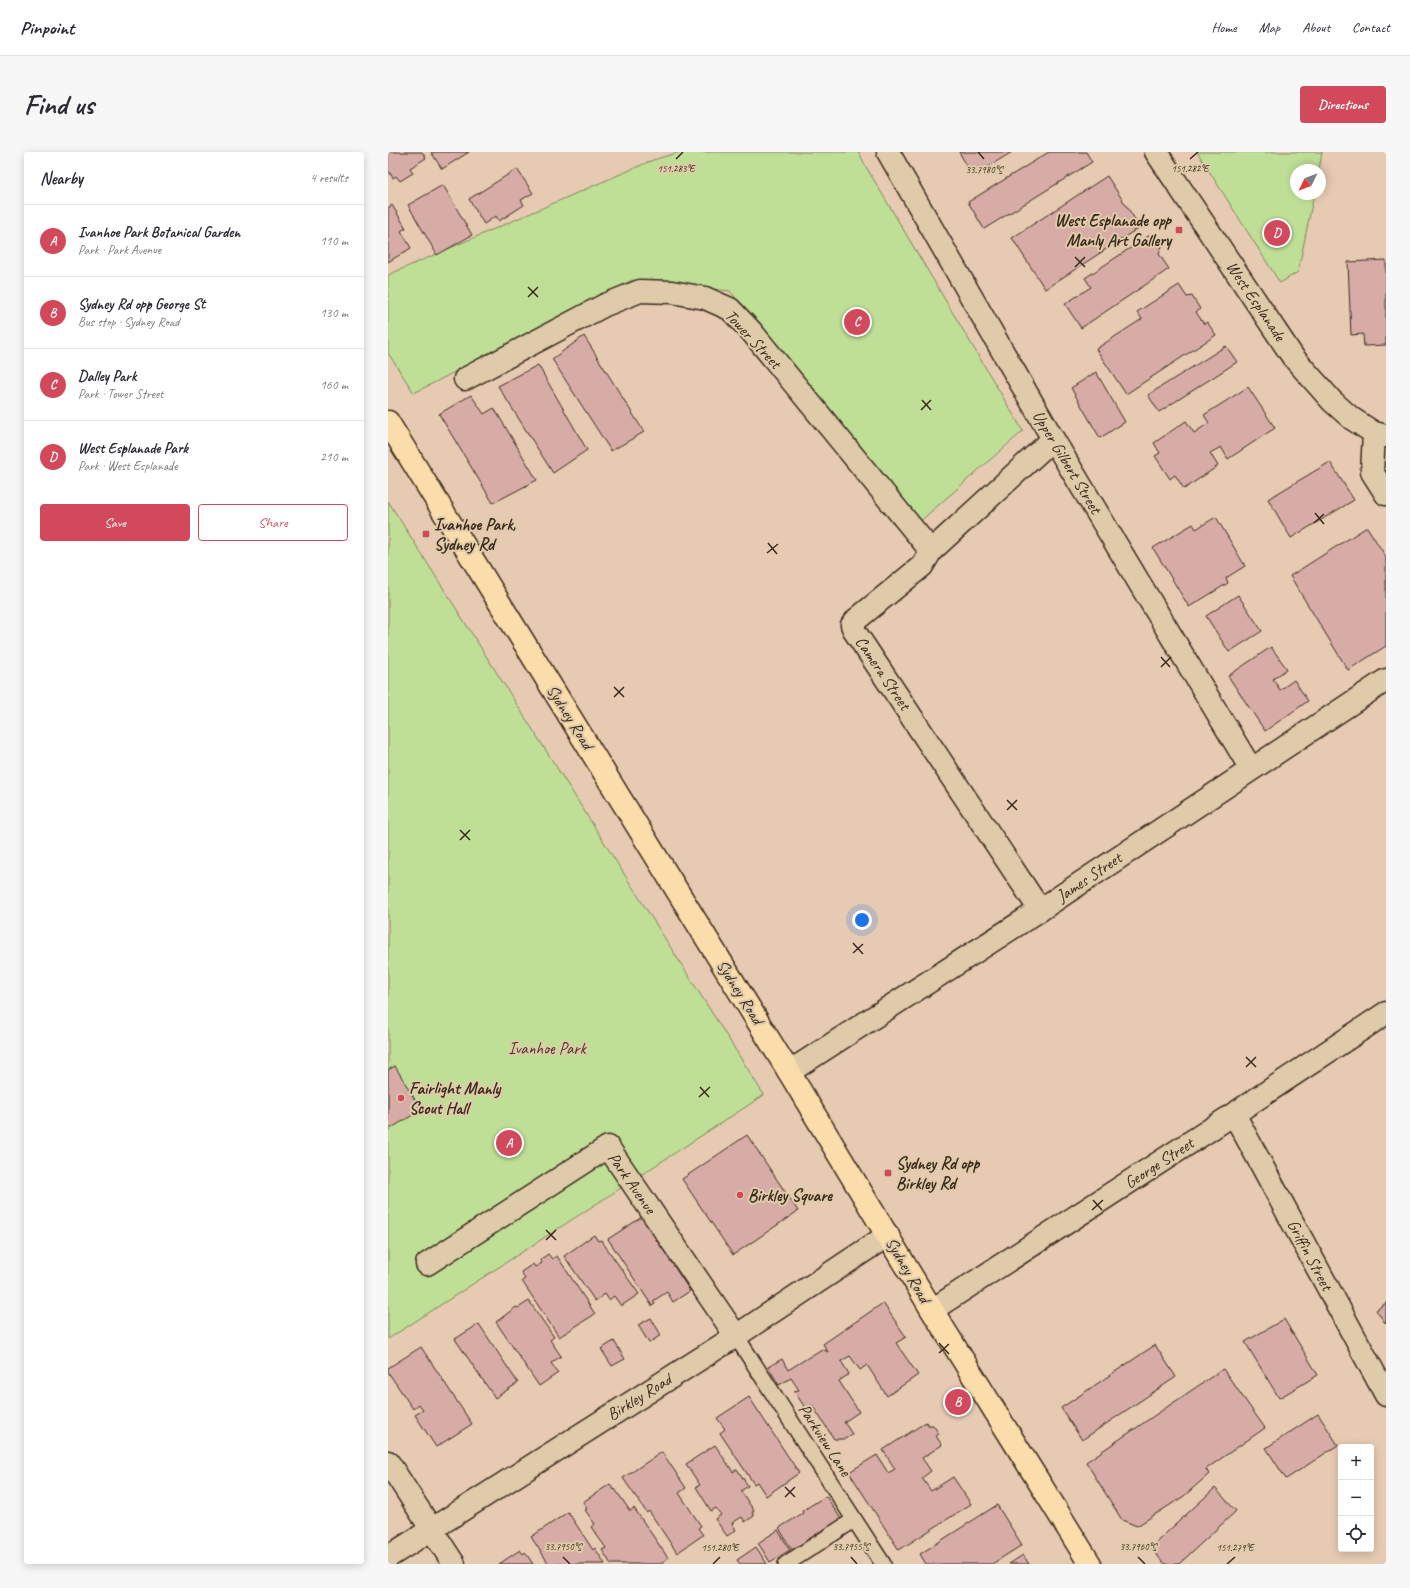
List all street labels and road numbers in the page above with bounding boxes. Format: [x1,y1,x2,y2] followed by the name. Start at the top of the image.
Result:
[1222,257,1291,346] street label: West Esplanade
[720,305,787,375] street label: Tower Street
[1028,407,1107,519] street label: Upper Gilbert Street
[851,632,917,716] street label: Camera Street
[542,681,600,756] street label: Sydney Road
[1052,846,1128,907] street label: James Street
[712,956,770,1031] street label: Sydney Road
[1120,1132,1200,1193] street label: George Street
[603,1148,662,1219] street label: Park Avenue
[1283,1216,1339,1296] street label: Griffin Street
[881,1233,937,1309] street label: Sydney Road
[603,1367,678,1425] street label: Birkley Road
[794,1400,857,1481] street label: Parkview Lane

